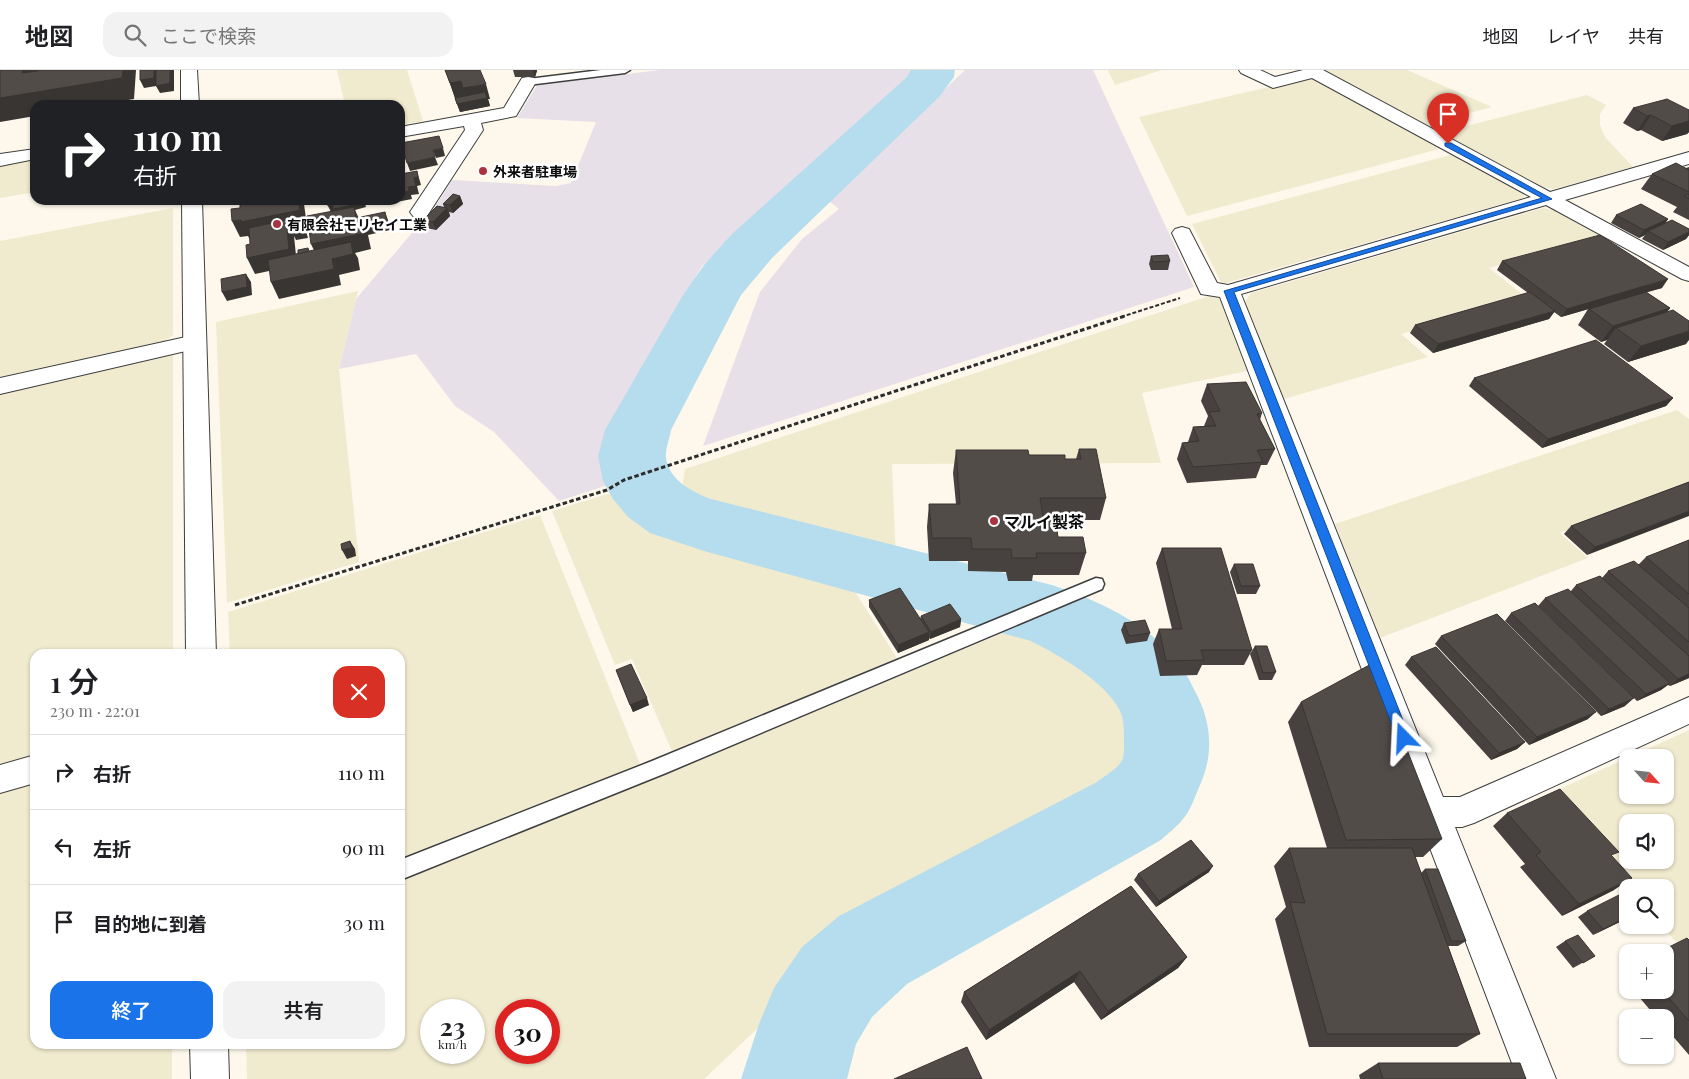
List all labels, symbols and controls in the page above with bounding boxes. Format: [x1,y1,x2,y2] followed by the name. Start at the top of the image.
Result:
[103,12,453,57] search box
[25,19,73,51] text: 地図
[121,21,149,49] icon: search
[161,22,256,48] text: ここで検索
[1483,24,1519,48] text: 地図
[1547,24,1600,48] text: レイヤ
[1628,24,1664,48] text: 共有
[1427,93,1469,144] pin
[1434,100,1462,128] icon: arrive
[133,113,222,160] text: 110 m
[50,120,115,185] icon: right
[133,160,177,190] text: 右折
[493,162,577,181] place label: 外来者駐車場
[477,165,489,177] marker: 外来者駐車場
[287,215,427,234] place label: 有限会社モリセイ工業
[271,218,283,230] marker: 有限会社モリセイ工業
[1004,511,1084,532] place label: マルイ製茶
[988,515,1000,527] marker: マルイ製茶
[50,661,99,701] text: 1 分
[333,666,385,718] button: close
[50,700,140,721] text: 230 m · 22:01
[1377,711,1429,763] position arrow
[1619,749,1674,804] north arrow
[1619,749,1674,1064] map controls
[50,758,78,786] icon: right
[338,759,385,785] text: 110 m
[93,760,131,786] text: 右折
[1619,814,1674,869] button: sound
[50,833,78,861] icon: left
[342,834,385,860] text: 90 m
[93,835,131,861] text: 左折
[1619,879,1674,934] button: search
[50,908,78,936] icon: arrive
[343,909,385,935] text: 30 m
[93,910,207,936] text: 目的地に到着
[1619,944,1674,999] button: +
[50,981,213,1039] button: 終了
[223,981,385,1039] button: 共有
[495,999,560,1064] speed limit sign: 30
[440,1009,465,1042] text: 23
[1619,1009,1674,1064] button: −
[438,1036,467,1052] text: km/h

